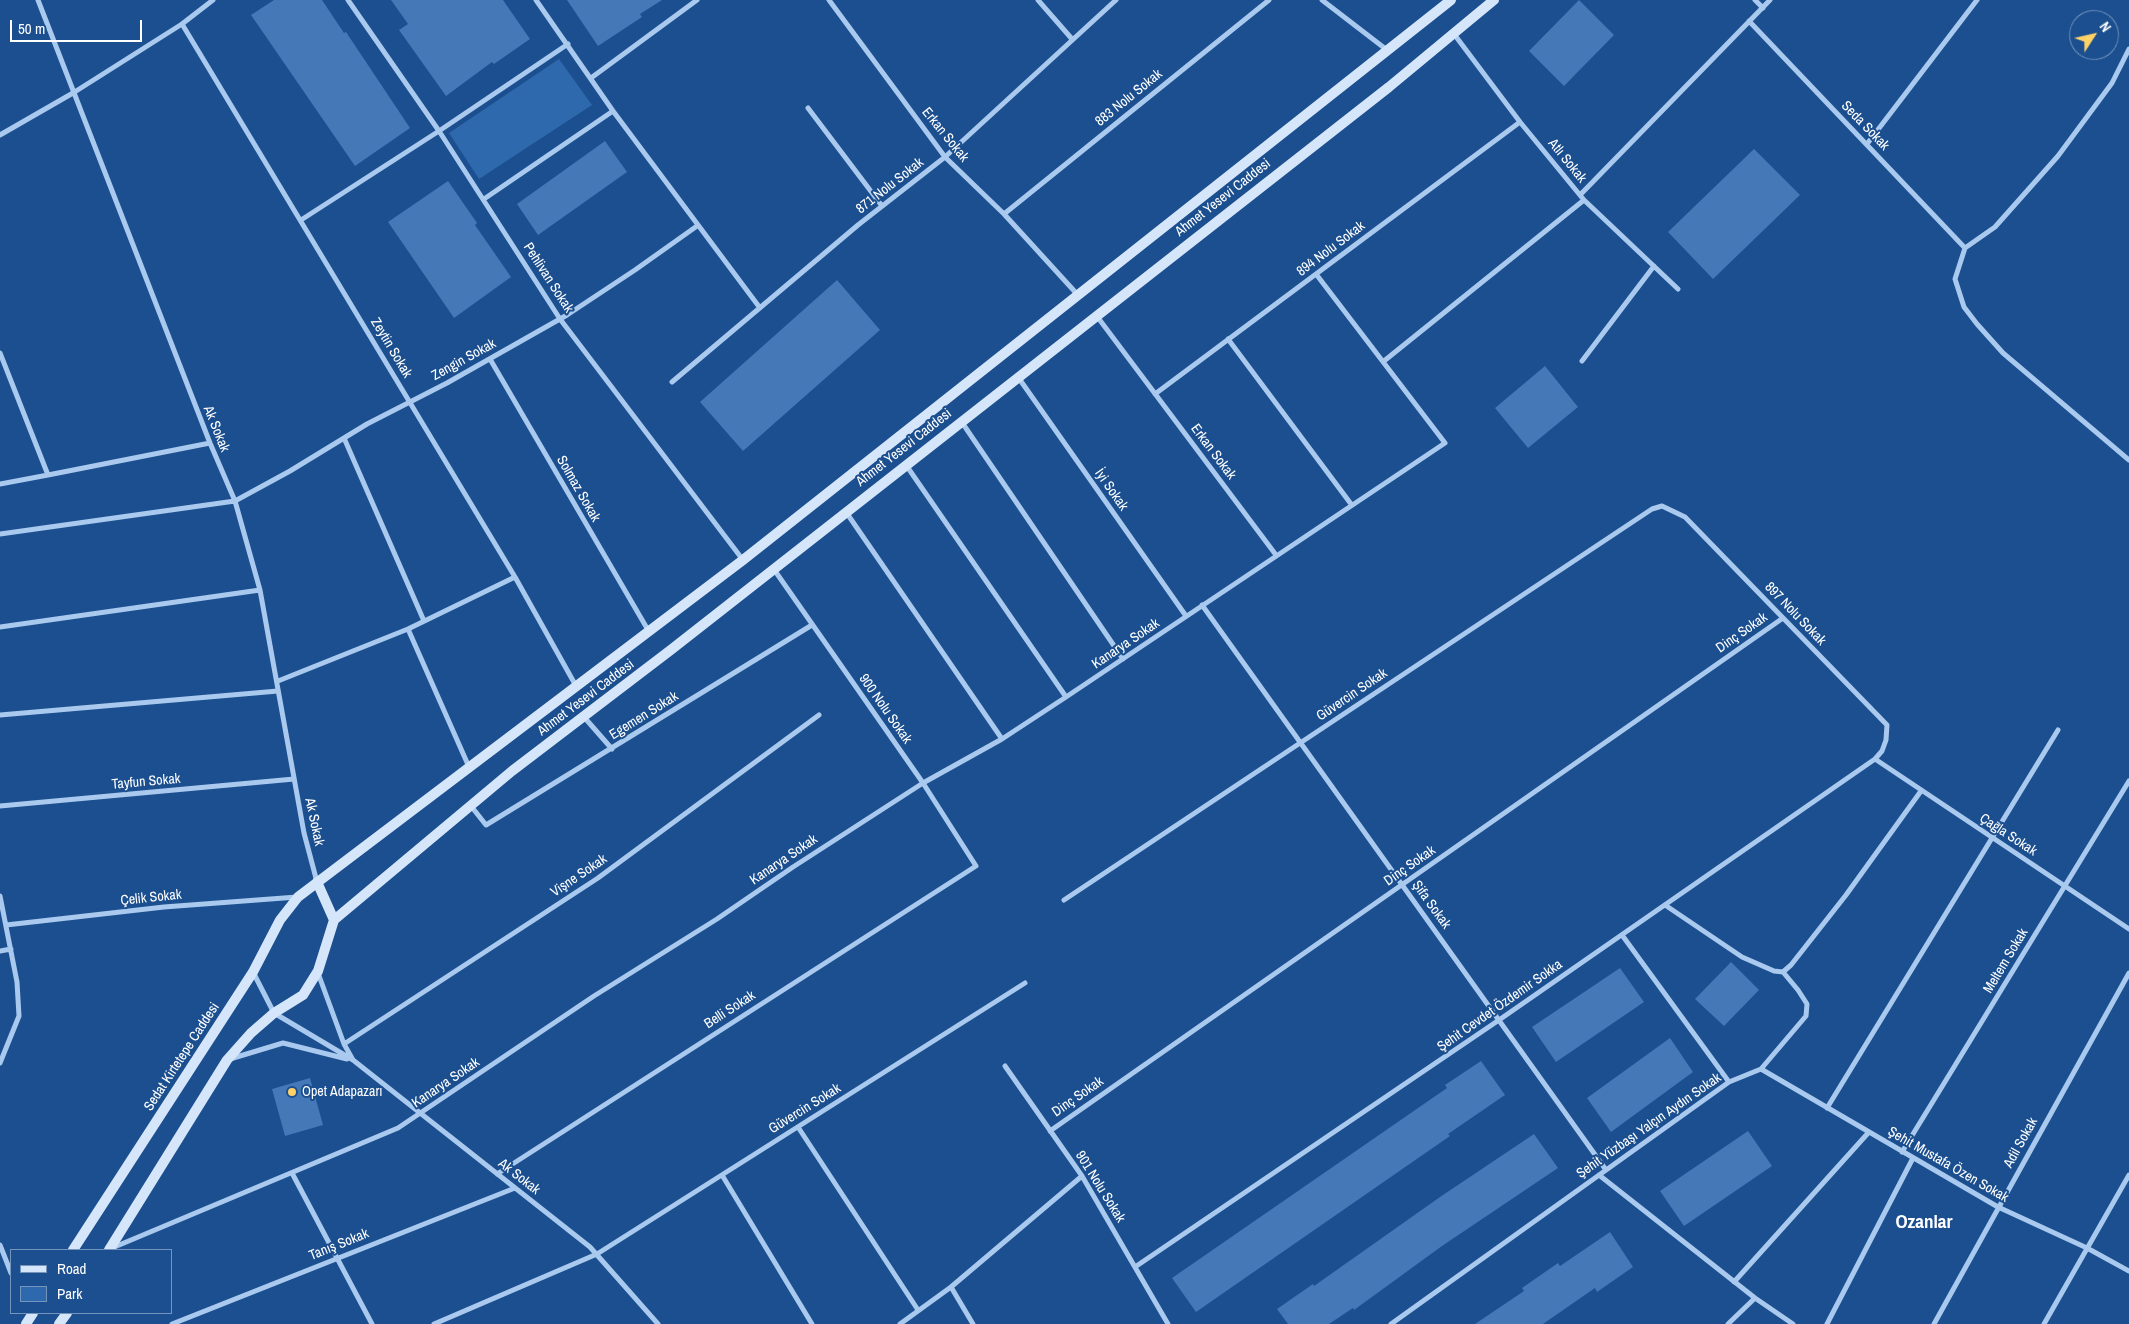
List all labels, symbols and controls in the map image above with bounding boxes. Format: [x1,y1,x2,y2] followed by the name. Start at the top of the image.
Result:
[12,10,145,42] scale bar
[2069,10,2119,60] north arrow
[18,18,45,39] text: 50 m
[2096,18,2115,36] text: N
[1092,66,1166,130] street label: 883 Nolu Sokak
[1837,98,1893,154] street label: Seda Sokak
[918,104,972,166] street label: Erkan Sokak
[1544,136,1590,186] street label: Atlı Sokak
[853,154,927,218] street label: 871 Nolu Sokak
[1172,156,1274,240] street label: Ahmet Yesevi Caddesi
[1294,218,1368,280] street label: 894 Nolu Sokak
[519,240,577,316] street label: Pehlivan Sokak
[367,315,415,381] street label: Zeytin Sokak
[429,335,499,385] street label: Zengin Sokak
[199,403,233,455] street label: Ak Sokak
[853,406,955,490] street label: Ahmet Yesevi Caddesi
[1187,421,1239,483] street label: Erkan Sokak
[552,453,604,525] street label: Solmaz Sokak
[1091,466,1131,514] street label: İyi Sokak
[1761,579,1829,649] street label: 897 Nolu Sokak
[1713,609,1771,657] street label: Dinç Sokak
[1089,615,1163,673] street label: Kanarya Sokak
[534,656,638,740] street label: Ahmet Yesevi Caddesi
[1313,665,1391,725] street label: Güvercin Sokak
[855,671,915,747] street label: 900 Nolu Sokak
[607,688,681,744] street label: Egemen Sokak
[111,771,181,793] street label: Tayfun Sokak
[301,797,327,847] street label: Ak Sokak
[1976,810,2040,860] street label: Çağla Sokak
[747,831,821,889] street label: Kanarya Sokak
[1381,842,1439,890] street label: Dinç Sokak
[548,851,610,901] street label: Vişne Sokak
[1408,878,1454,932] street label: Şifa Sokak
[120,886,182,910] street label: Çelik Sokak
[1980,926,2032,996] street label: Meltem Sokak
[1434,956,1566,1056] street label: Şehit Cevdet Özdemir Sokka
[701,987,759,1033] street label: Belli Sokak
[141,1000,223,1114] street label: Sedat Kirtetepe Caddesi
[409,1054,483,1112] street label: Kanarya Sokak
[1574,1070,1724,1182] street label: Şehit Yüzbaşı Yalçın Aydın Sokak
[1049,1073,1107,1121] street label: Dinç Sokak
[766,1080,844,1138] street label: Güvercin Sokak
[302,1084,382,1100] place label: Opet Adapazarı
[286,1086,298,1098] marker: Opet Adapazarı
[2000,1115,2042,1171] street label: Adil Sokak
[1885,1124,2011,1206] street label: Şehit Mustafa Özen Sokak
[1071,1148,1129,1226] street label: 901 Nolu Sokak
[495,1155,543,1199] street label: Ak Sokak
[1895,1212,1953,1234] district label: Ozanlar
[307,1225,371,1265] street label: Tanış Sokak
[10,1249,172,1314] legend
[57,1258,86,1279] text: Road
[57,1283,82,1304] text: Park

